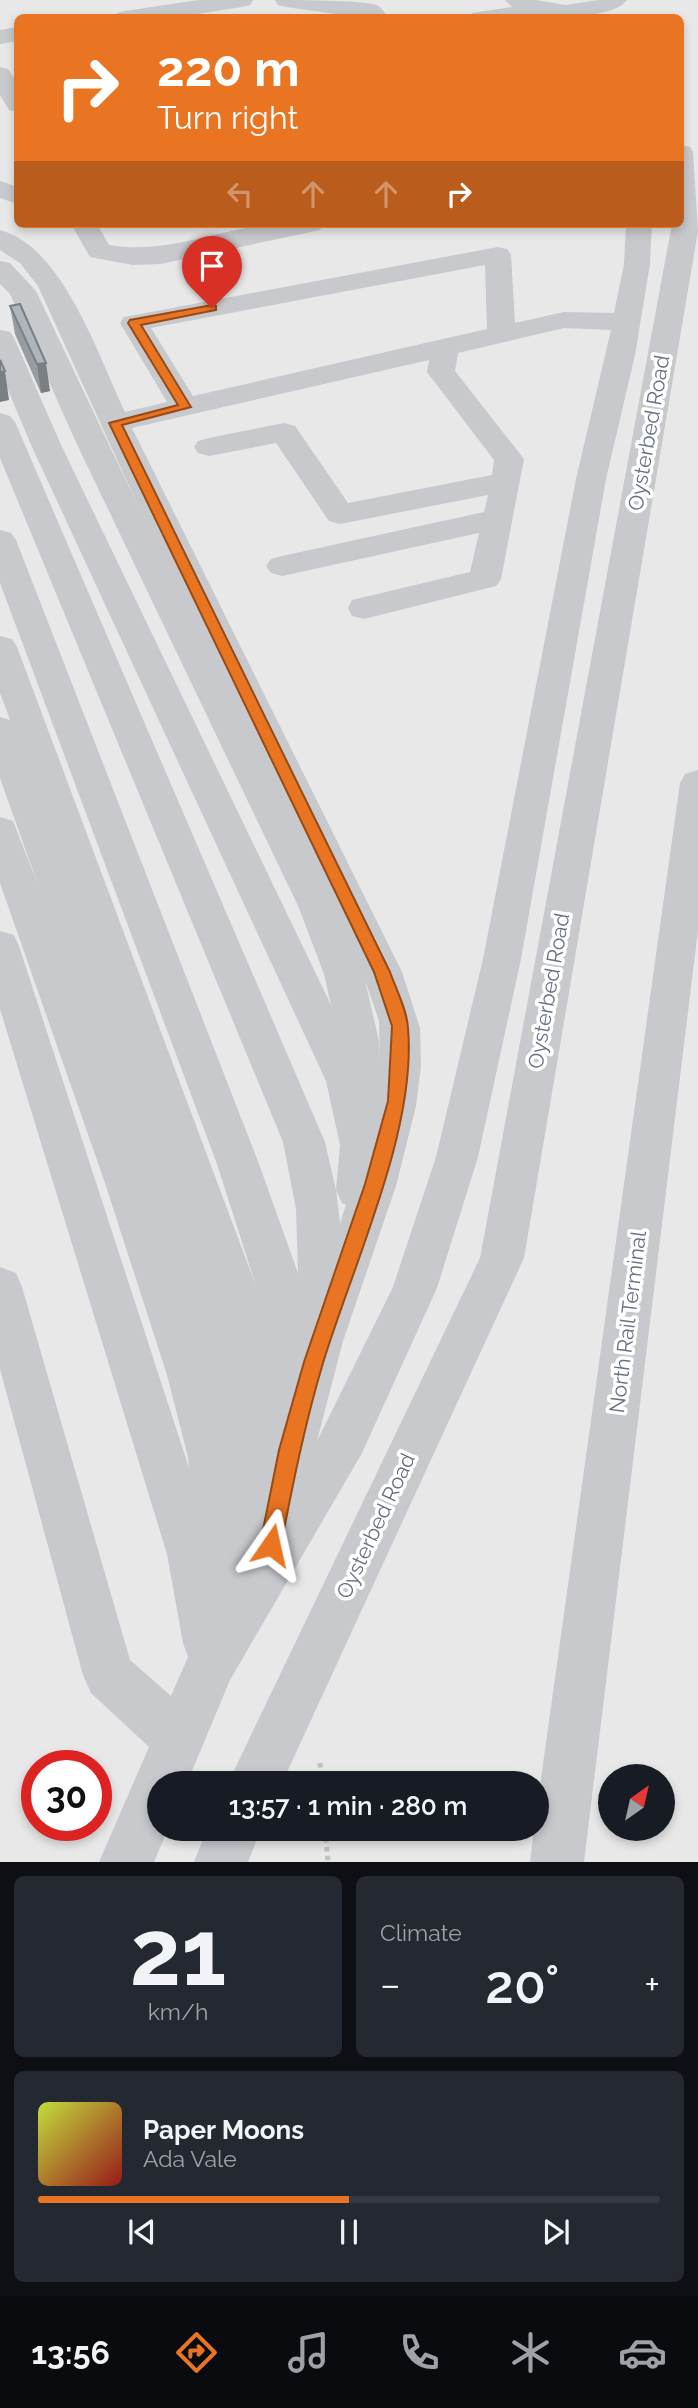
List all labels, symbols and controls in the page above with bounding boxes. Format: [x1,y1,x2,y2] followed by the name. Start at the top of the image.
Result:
[157,40,300,97] text: 220 m
[42,42,133,133] icon: right
[157,99,298,136] text: Turn right
[221,175,259,213] icon: left
[294,175,332,213] icon: ahead
[367,175,405,213] icon: ahead
[440,175,478,213] icon: right
[182,236,242,308] pin
[193,247,231,285] icon: arrive
[623,353,674,513] street label: Oysterbed Road
[523,911,574,1071] street label: Oysterbed Road
[604,1229,651,1414] street label: North Rail Terminal
[331,1449,420,1602] street label: Oysterbed Road
[234,1508,308,1582] position arrow
[21,1750,112,1841] speed limit sign: 30
[598,1764,676,1841] north arrow
[598,1764,675,1841] map controls
[229,1791,467,1821] text: 13:57 · 1 min · 280 m
[130,1899,226,2006] text: 21
[380,1919,462,1946] text: Climate
[485,1954,559,2015] text: 20°
[380,1962,400,2007] text: −
[644,1962,660,2007] text: +
[148,1998,208,2025] text: km/h
[143,2115,304,2145] text: Paper Moons
[143,2145,237,2172] text: Ada Vale
[123,2213,161,2251] icon: previous
[330,2213,368,2251] icon: pause
[537,2213,575,2251] icon: next
[172,2328,221,2377] icon: directions
[284,2328,333,2377] icon: music
[395,2328,444,2377] icon: phone
[506,2328,555,2377] icon: climate
[618,2328,667,2377] icon: car
[31,2334,110,2371] text: 13:56

